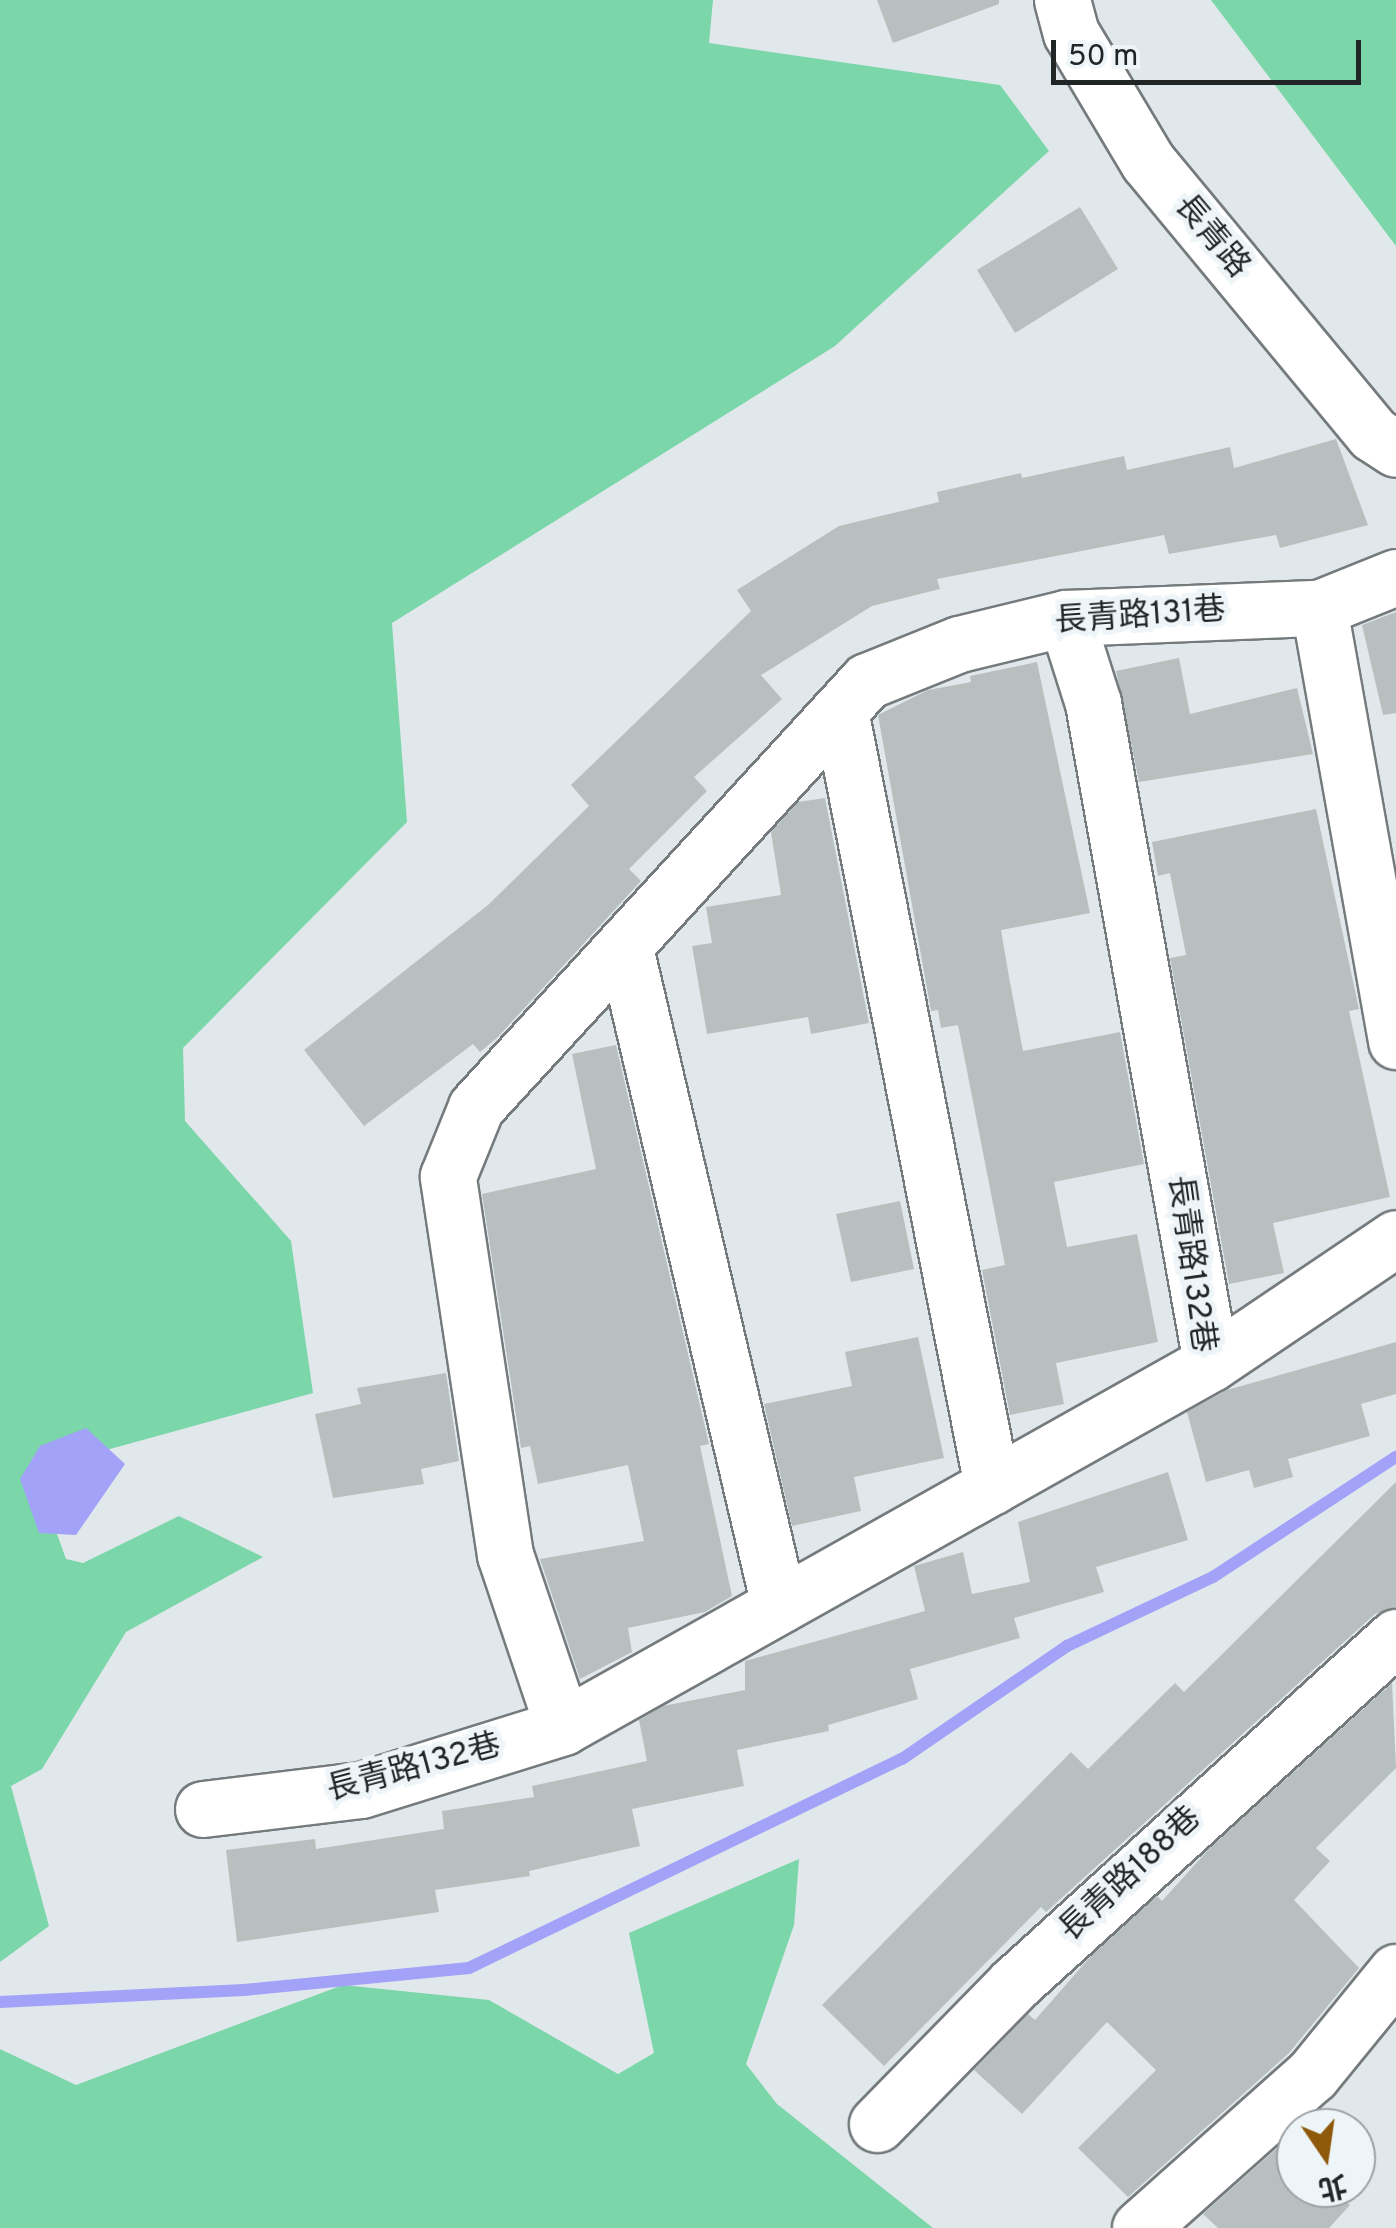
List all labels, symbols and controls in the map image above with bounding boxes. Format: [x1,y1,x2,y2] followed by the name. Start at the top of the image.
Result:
[1056,20,1366,82] scale bar
[1068,39,1138,76] text: 50 m
[1165,188,1257,286] street label: 長青路
[1053,592,1227,642] street label: 長青路131巷
[1159,1173,1221,1355] street label: 長青路132巷
[323,1727,505,1811] street label: 長青路132巷
[1052,1800,1210,1950] street label: 長青路188巷
[1276,2108,1376,2208] north arrow
[1315,2165,1350,2206] text: 北

